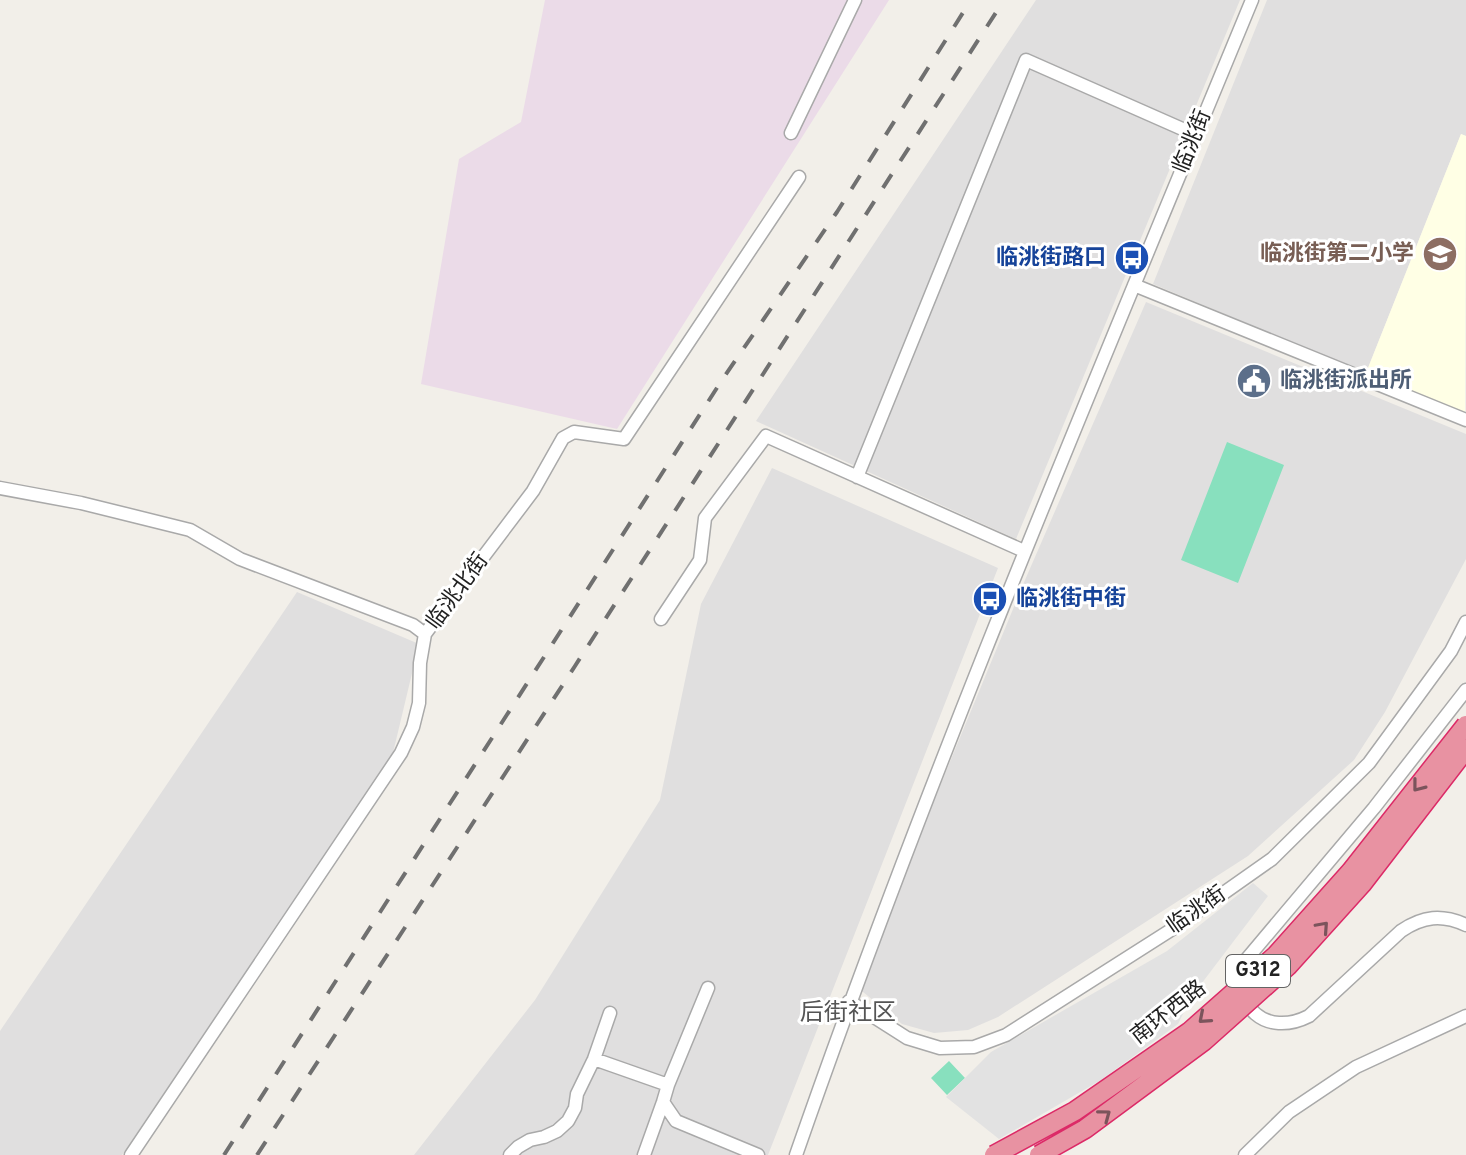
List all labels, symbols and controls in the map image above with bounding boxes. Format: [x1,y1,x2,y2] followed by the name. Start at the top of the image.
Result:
[1168,106,1218,178] street label: 临洮街
[1421,235,1459,273] school or university icon: 临洮街第二小学
[1113,239,1151,277] bus stop icon: 临洮街路口
[1260,241,1414,268] place label: 临洮街第二小学
[996,245,1106,272] place label: 临洮街路口
[1235,362,1273,400] public building icon: 临洮街派出所
[1280,368,1412,395] place label: 临洮街派出所
[421,548,495,636] street label: 临洮北街
[971,580,1009,618] bus stop icon: 临洮街中街
[1016,586,1126,613] place label: 临洮街中街
[1413,777,1427,792] one-way arrow
[1162,881,1232,941] street label: 临洮街
[1313,922,1328,937] one-way arrow
[1226,955,1290,987] road number: G312
[1126,975,1212,1051] street label: 南环西路
[800,999,896,1029] district label: 后街社区
[1199,1008,1214,1023] one-way arrow
[1096,1110,1111,1124] one-way arrow

